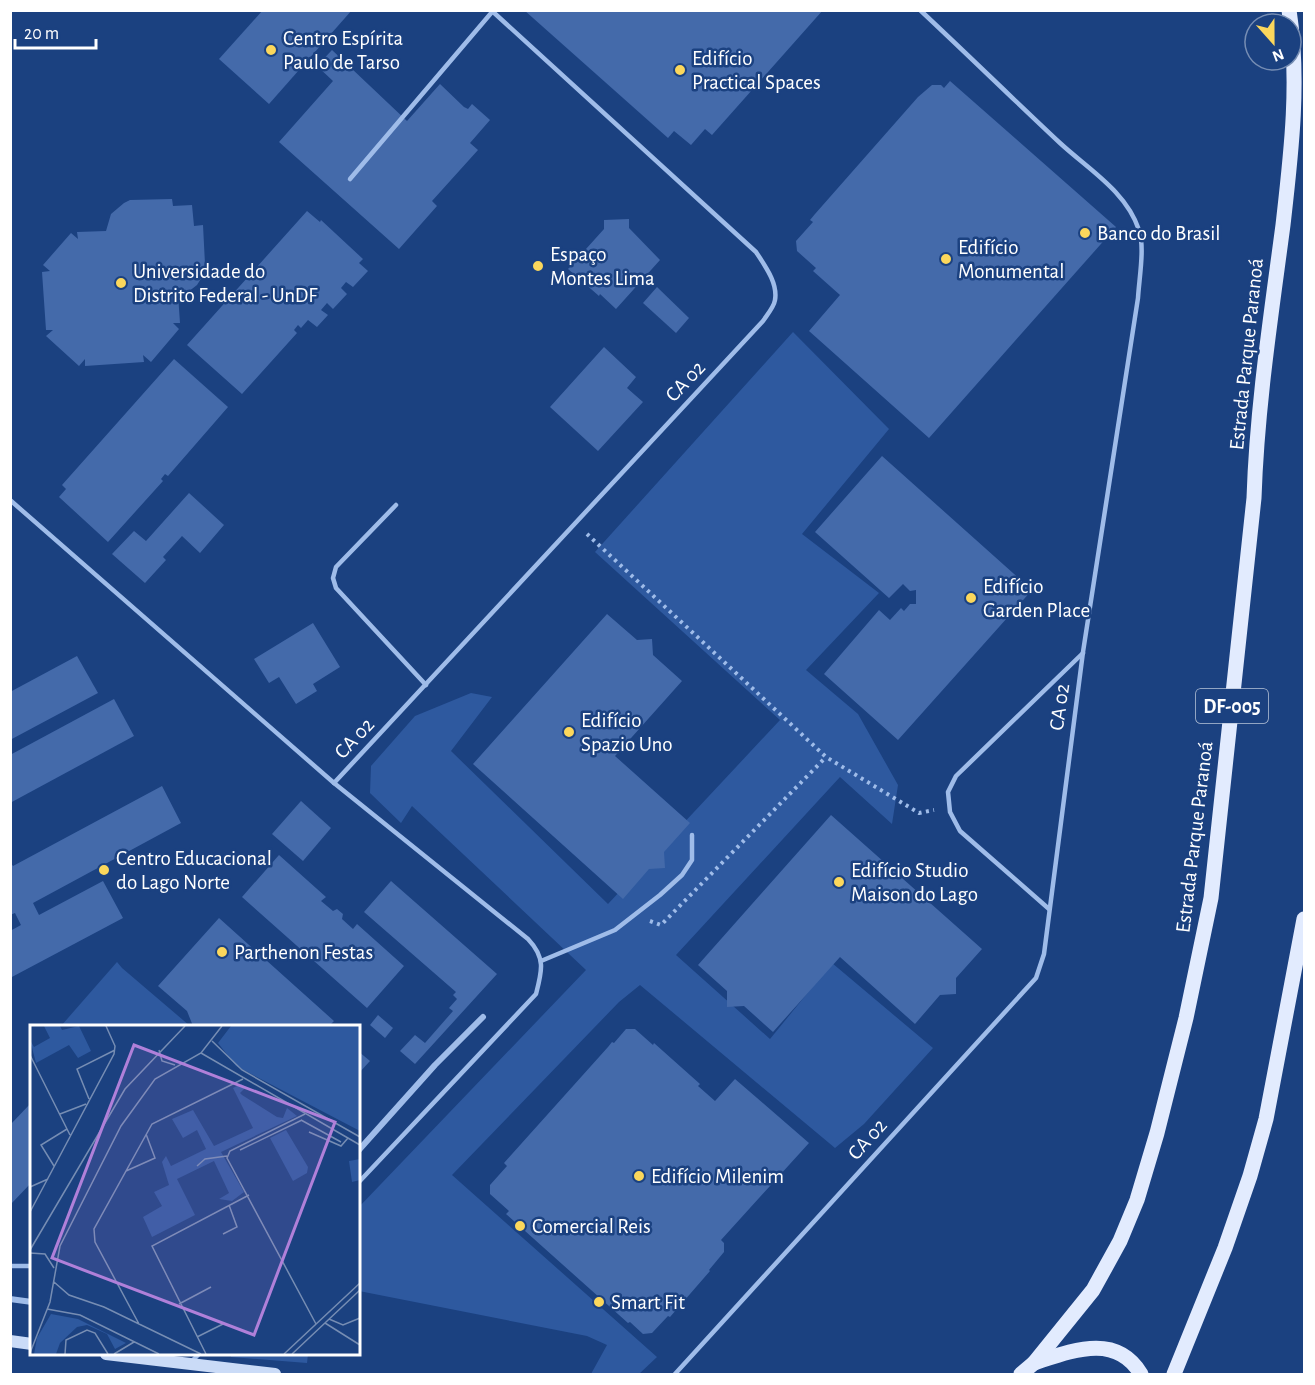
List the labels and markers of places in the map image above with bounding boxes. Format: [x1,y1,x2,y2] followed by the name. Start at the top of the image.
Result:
[283,28,403,73] place label: Centro Espírita Paulo de Tarso
[264,43,278,57] marker: Centro Espírita Paulo de Tarso
[692,48,821,93] place label: Edifício Practical Spaces
[673,63,687,77] marker: Edifício Practical Spaces
[1097,223,1221,244] place label: Banco do Brasil
[1078,226,1092,240] marker: Banco do Brasil
[958,237,1065,282] place label: Edifício Monumental
[550,244,655,289] place label: Espaço Montes Lima
[939,252,953,266] marker: Edifício Monumental
[531,259,545,273] marker: Espaço Montes Lima
[133,261,318,306] place label: Universidade do Distrito Federal - UnDF
[114,276,128,290] marker: Universidade do Distrito Federal - UnDF
[983,576,1090,621] place label: Edifício Garden Place
[964,591,978,605] marker: Edifício Garden Place
[581,710,673,755] place label: Edifício Spazio Uno
[562,725,576,739] marker: Edifício Spazio Uno
[116,848,272,893] place label: Centro Educacional do Lago Norte
[851,860,978,905] place label: Edifício Studio Maison do Lago
[97,863,111,877] marker: Centro Educacional do Lago Norte
[832,875,846,889] marker: Edifício Studio Maison do Lago
[234,942,373,963] place label: Parthenon Festas
[215,945,229,959] marker: Parthenon Festas
[651,1166,784,1187] place label: Edifício Milenim
[632,1169,646,1183] marker: Edifício Milenim
[532,1216,651,1237] place label: Comercial Reis
[513,1219,527,1233] marker: Comercial Reis
[611,1292,685,1313] place label: Smart Fit
[592,1295,606,1309] marker: Smart Fit

